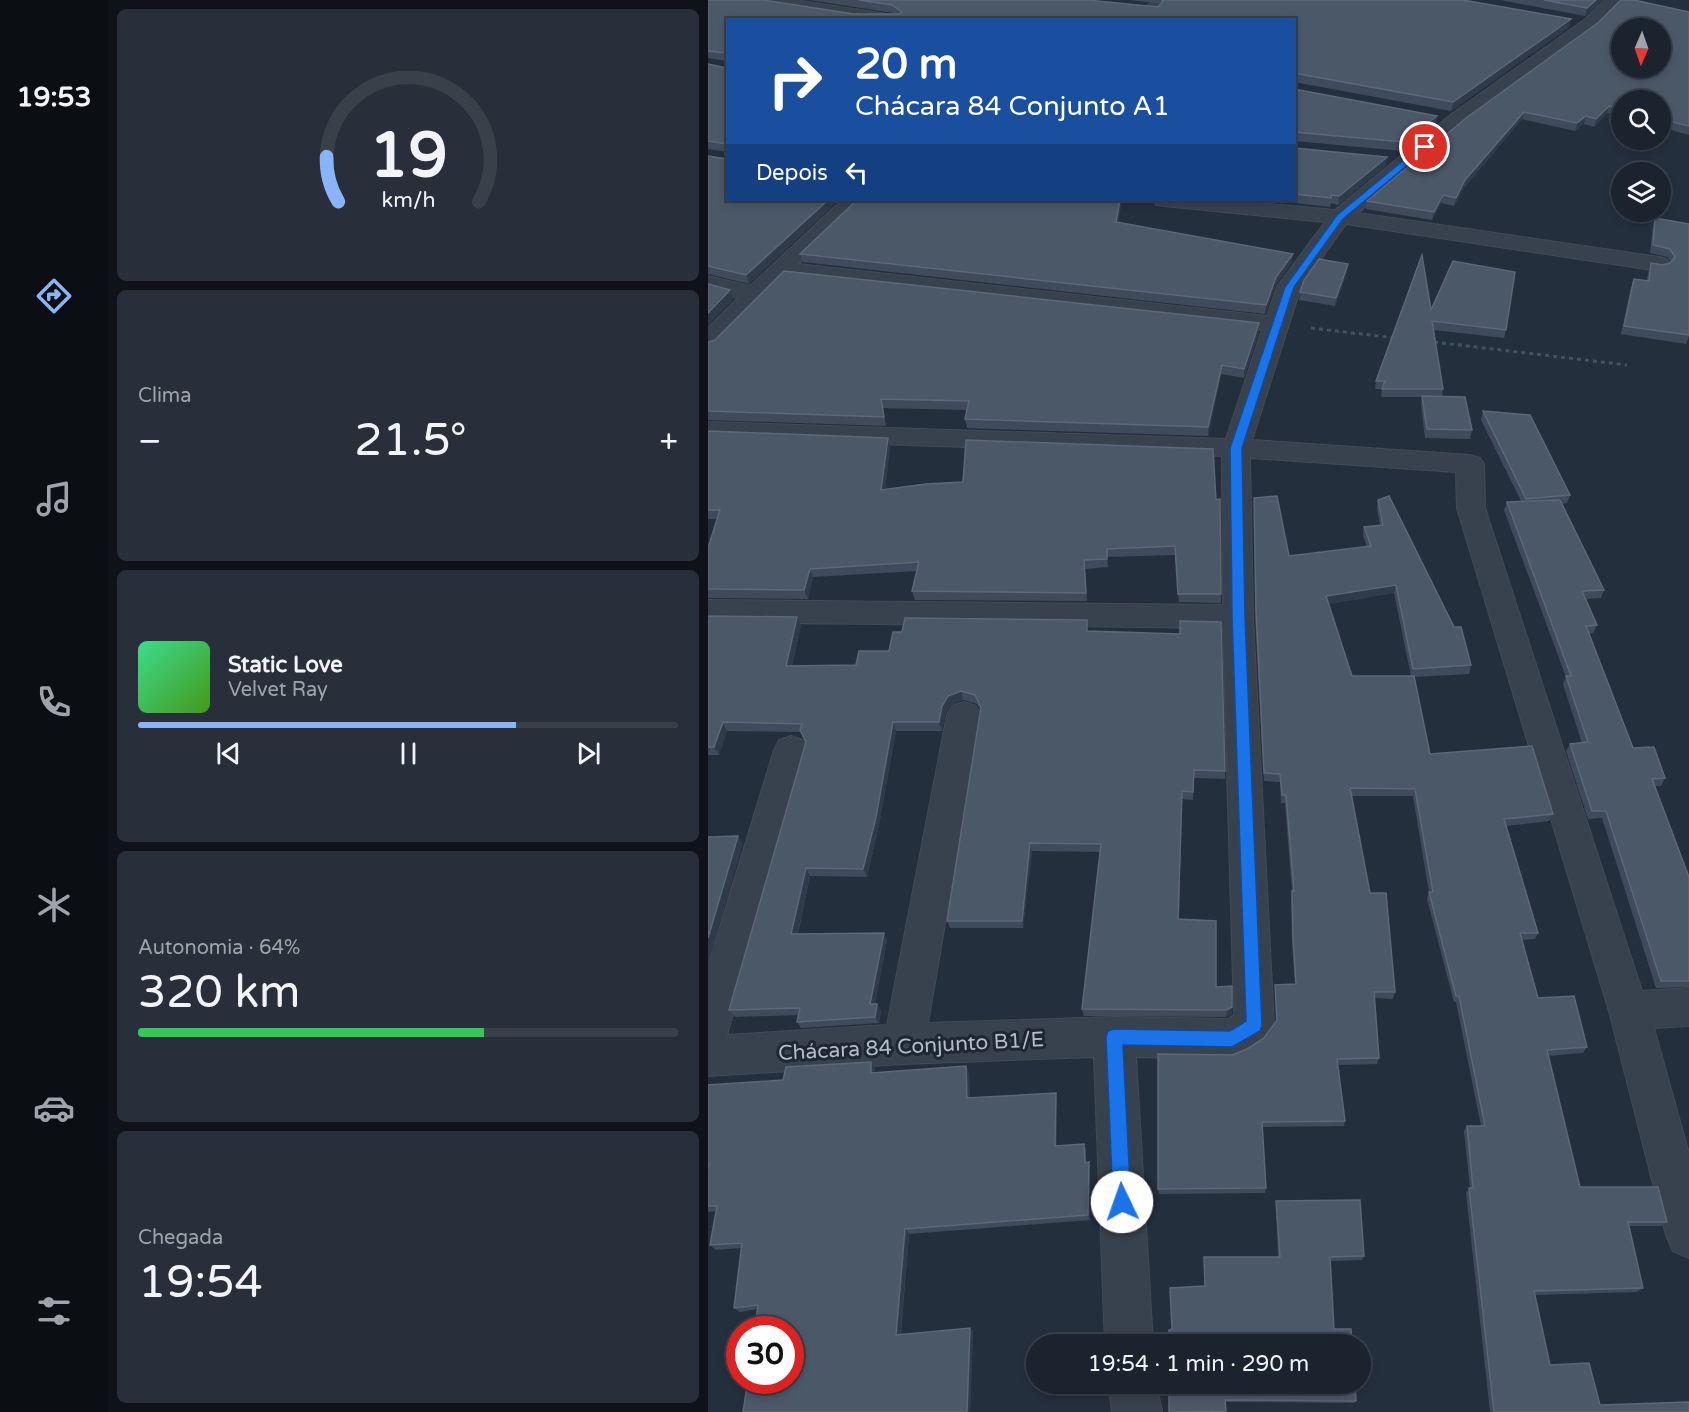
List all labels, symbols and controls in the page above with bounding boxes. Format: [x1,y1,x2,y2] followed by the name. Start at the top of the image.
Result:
[1611,18,1671,78] north arrow
[1611,18,1671,222] map controls
[855,39,957,90] text: 20 m
[756,42,834,120] icon: right
[17,81,91,114] text: 19:53
[855,90,1170,123] text: Chácara 84 Conjunto A1
[1611,90,1671,150] button: search
[369,119,447,194] text: 19
[1399,121,1450,172] pin
[1408,130,1441,163] icon: arrive
[840,156,873,189] icon: left
[756,160,828,186] text: Depois
[1611,162,1671,222] button: layers
[381,187,435,213] text: km/h
[33,275,75,317] icon: directions
[138,384,191,408] text: Clima
[354,414,467,468] text: 21.5°
[138,422,162,461] text: −
[659,422,678,461] text: +
[33,478,75,520] icon: music
[228,652,343,678] text: Static Love
[228,678,328,702] text: Velvet Ray
[33,681,75,723] icon: phone
[212,737,245,770] icon: previous
[392,737,425,770] icon: pause
[572,737,605,770] icon: next
[33,884,75,926] icon: climate
[138,936,300,960] text: Autonomia · 64%
[138,966,300,1020] text: 320 km
[777,1027,1045,1066] street label: Chácara 84 Conjunto B1/E
[33,1087,75,1129] icon: car
[1090,1170,1154,1234] position arrow
[138,1226,223,1250] text: Chegada
[138,1256,263,1310] text: 19:54
[33,1290,75,1332] icon: filters
[726,1316,804,1394] speed limit sign: 30
[1088,1351,1309,1377] text: 19:54 · 1 min · 290 m

